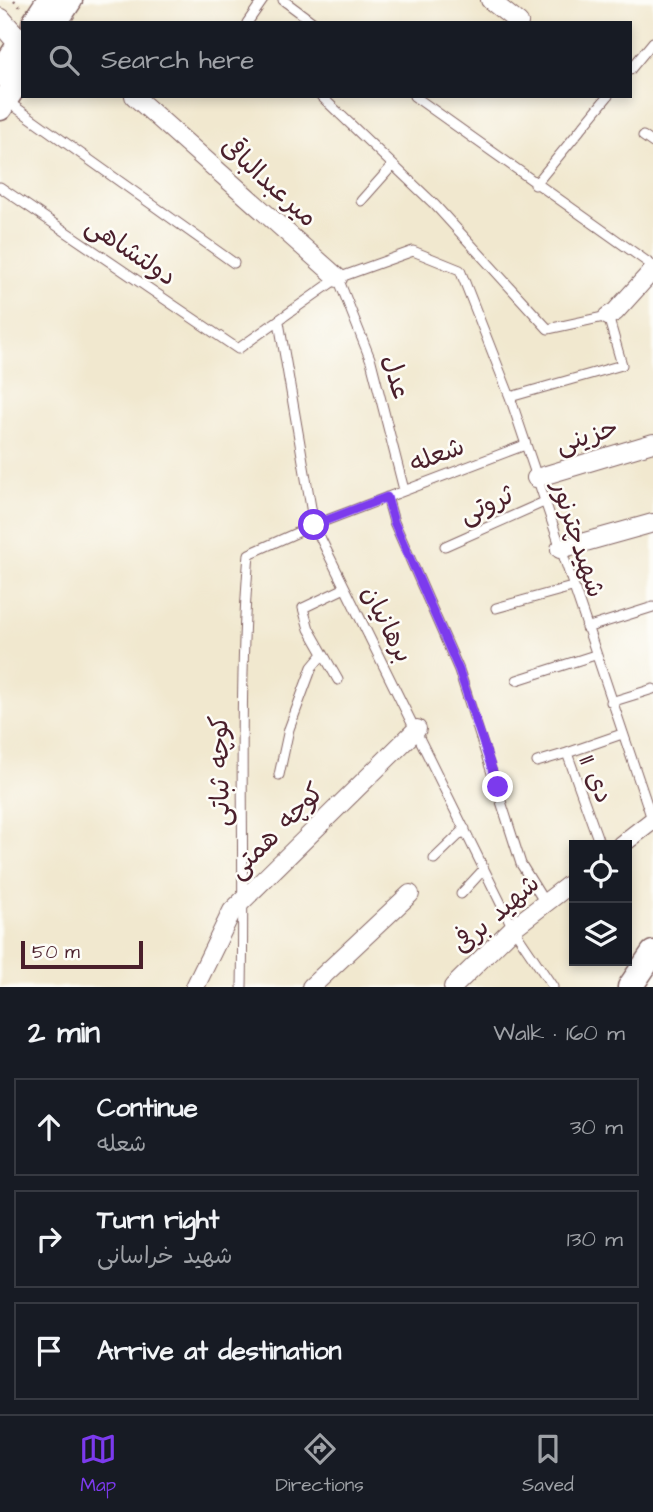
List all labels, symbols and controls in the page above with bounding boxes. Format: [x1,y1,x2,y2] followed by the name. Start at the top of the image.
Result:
[21,21,632,98] search box
[45,41,83,79] icon: search
[101,42,254,78] text: Search here
[213,129,325,235] street label: میرعبدالباقی
[78,207,184,295] street label: دولتشاهی
[373,351,419,403] street label: عدل
[551,409,623,463] street label: حزینی
[404,428,470,482] street label: شعله
[542,475,614,602] street label: شهیدچترنور
[453,477,520,533] street label: ثروتی
[298,509,329,540] route start
[352,579,422,669] street label: برهانیان
[201,715,239,827] street label: کوچه ثباتی
[570,749,622,809] street label: 11 دی
[482,771,513,802] route end
[220,775,332,887] street label: کوچه همتی
[569,840,632,966] map controls
[569,840,632,903] button: locate
[445,866,547,962] street label: شهید برفی
[569,903,632,966] button: layers
[21,938,144,970] scale bar
[32,939,80,966] text: 50 m
[28,1012,100,1054] text: 2 min
[493,1017,625,1049] text: Walk · 160 m
[97,1090,198,1126] text: Continue
[30,1108,68,1146] icon: ahead
[570,1111,623,1143] text: 30 m
[97,1128,146,1160] text: شعله
[97,1202,219,1238] text: Turn right
[30,1220,68,1258] icon: right
[567,1223,623,1255] text: 130 m
[97,1240,233,1272] text: شهید خراسانی
[30,1332,68,1370] icon: arrive
[97,1333,342,1369] text: Arrive at destination
[79,1430,117,1499] tab: Map
[275,1430,364,1499] tab: Directions
[522,1430,574,1499] tab: Saved

